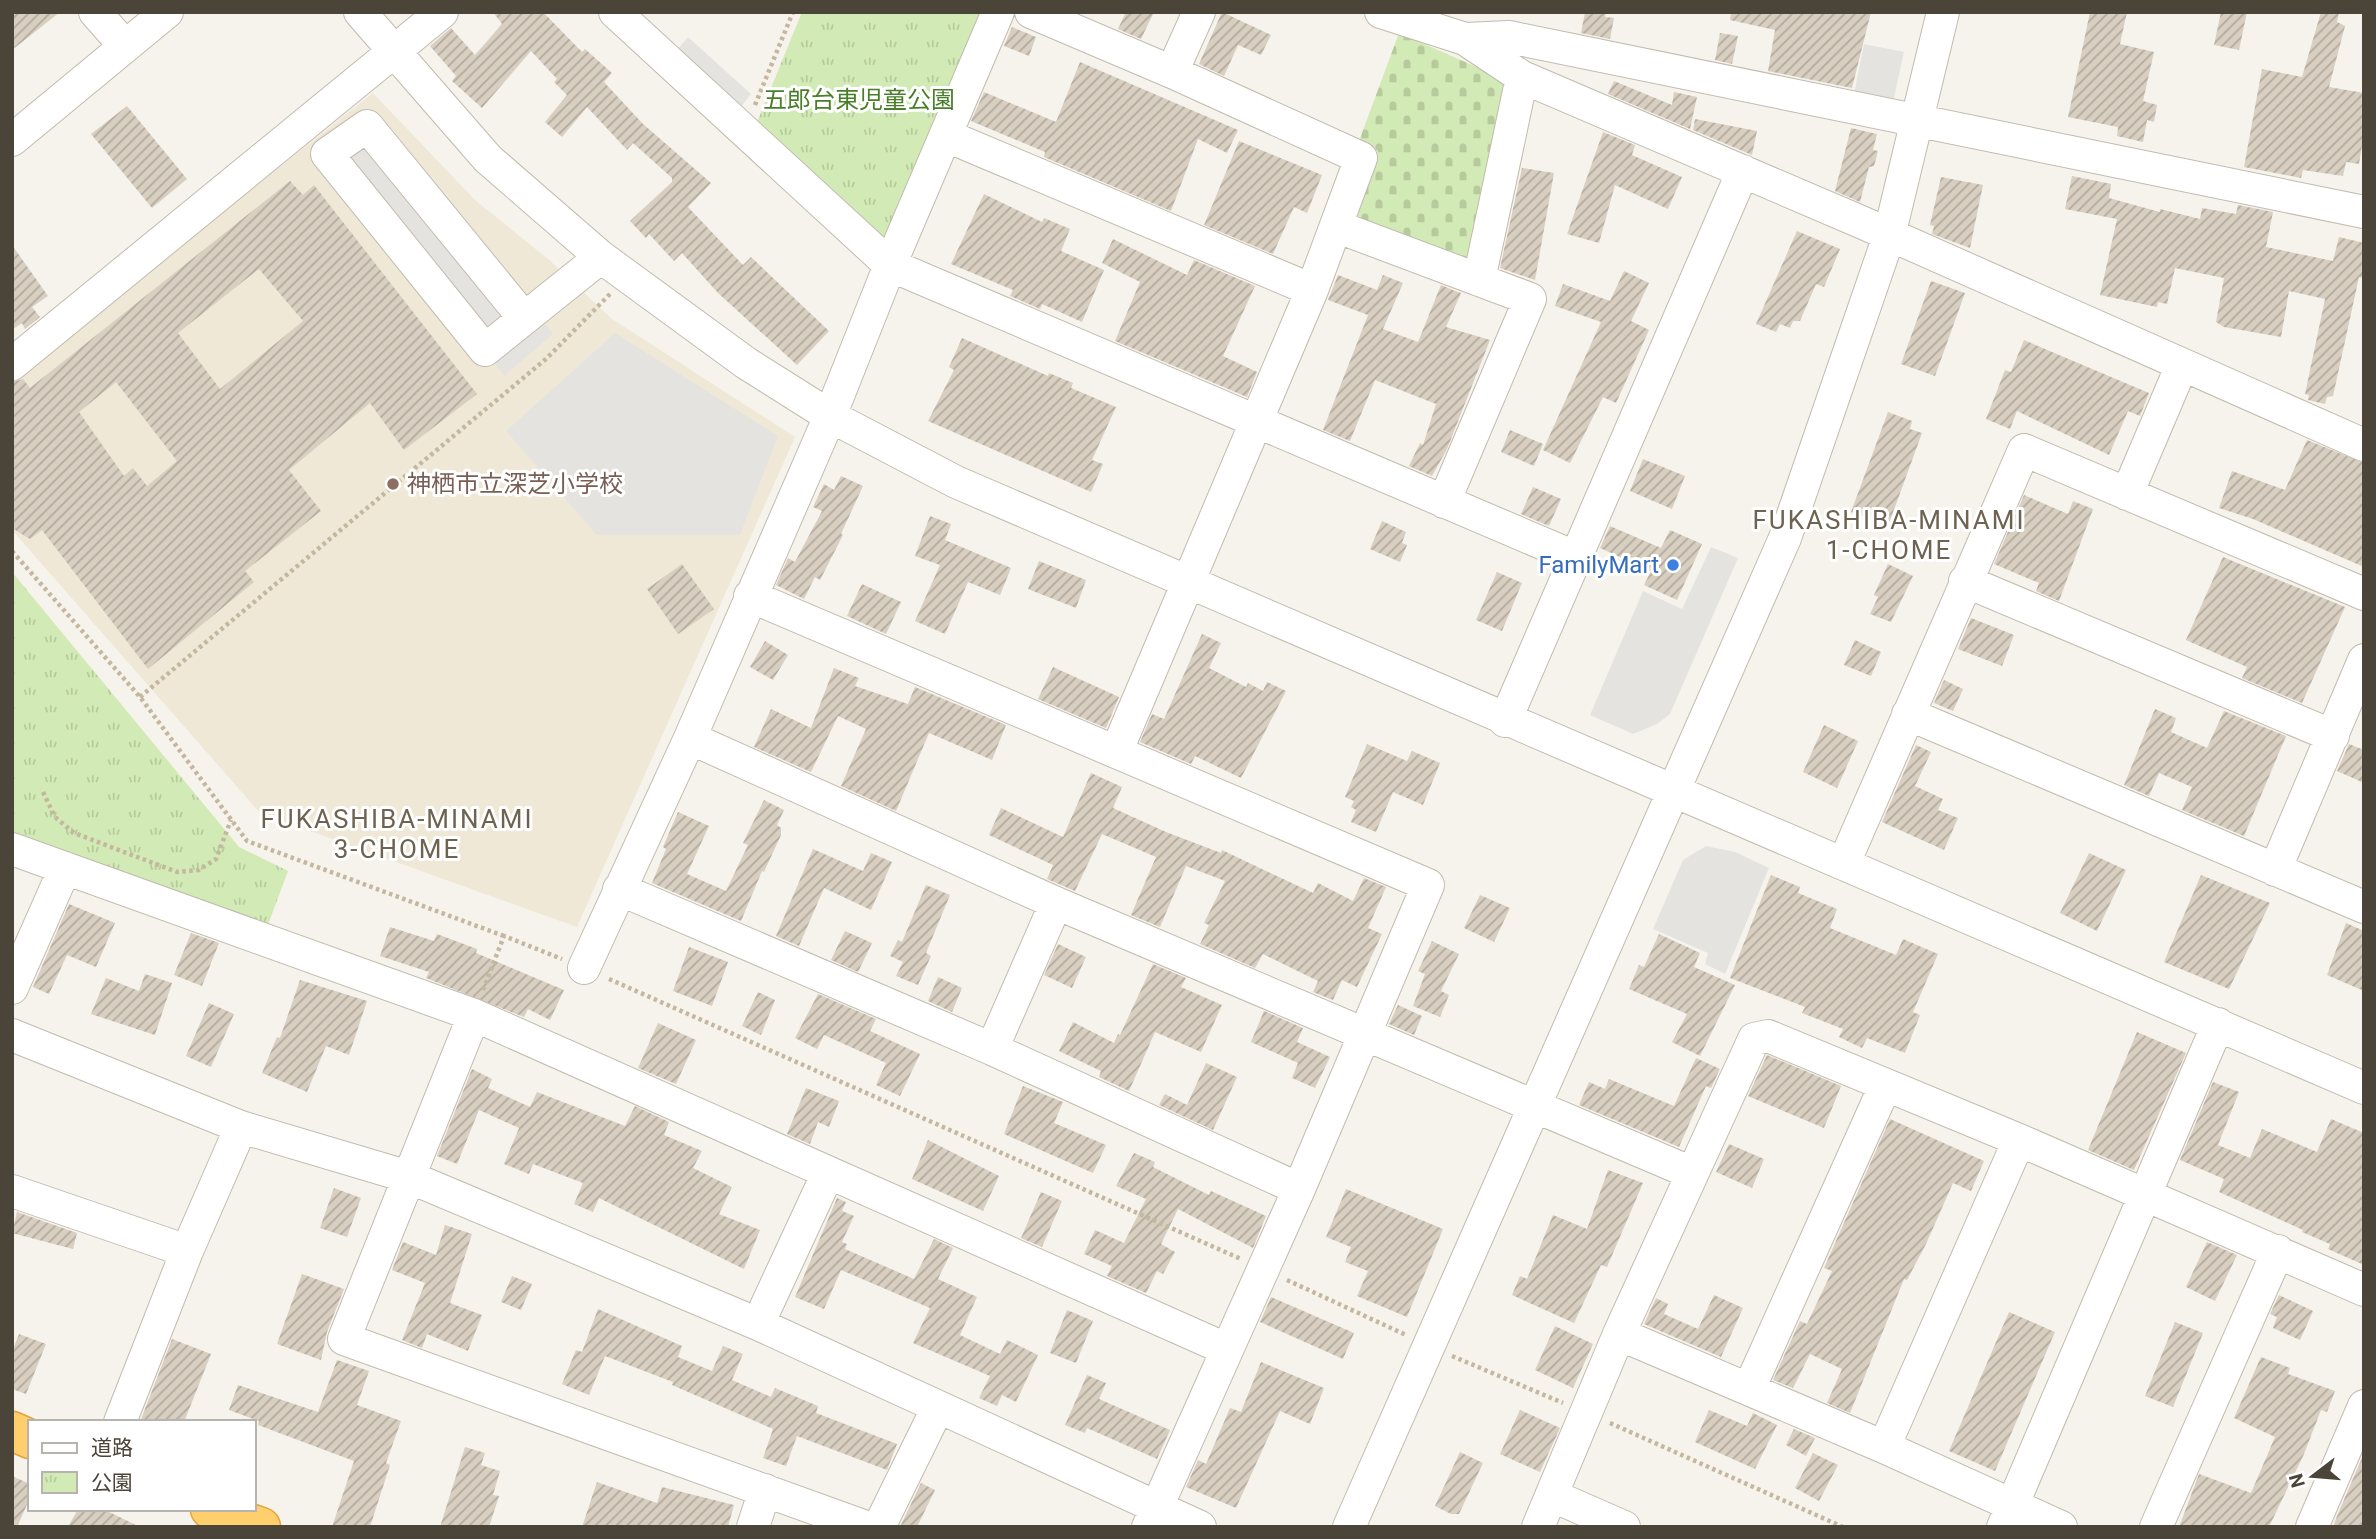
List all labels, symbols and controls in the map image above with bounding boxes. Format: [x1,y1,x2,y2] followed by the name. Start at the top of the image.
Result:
[763,86,955,114] park label: 五郎台東児童公園
[407,470,623,498] place label: 神栖市立深芝小学校
[385,476,401,492] marker: 神栖市立深芝小学校
[1752,505,2026,565] district label: FUKASHIBA-MINAMI 1-CHOME
[1538,551,1659,579] place label: FamilyMart
[1665,557,1681,573] marker: FamilyMart
[260,804,534,864] district label: FUKASHIBA-MINAMI 3-CHOME
[28,1420,256,1511] legend
[91,1436,133,1460] text: 道路
[2278,1441,2348,1511] north arrow
[91,1471,133,1495] text: 公園
[2284,1471,2310,1490] text: N

